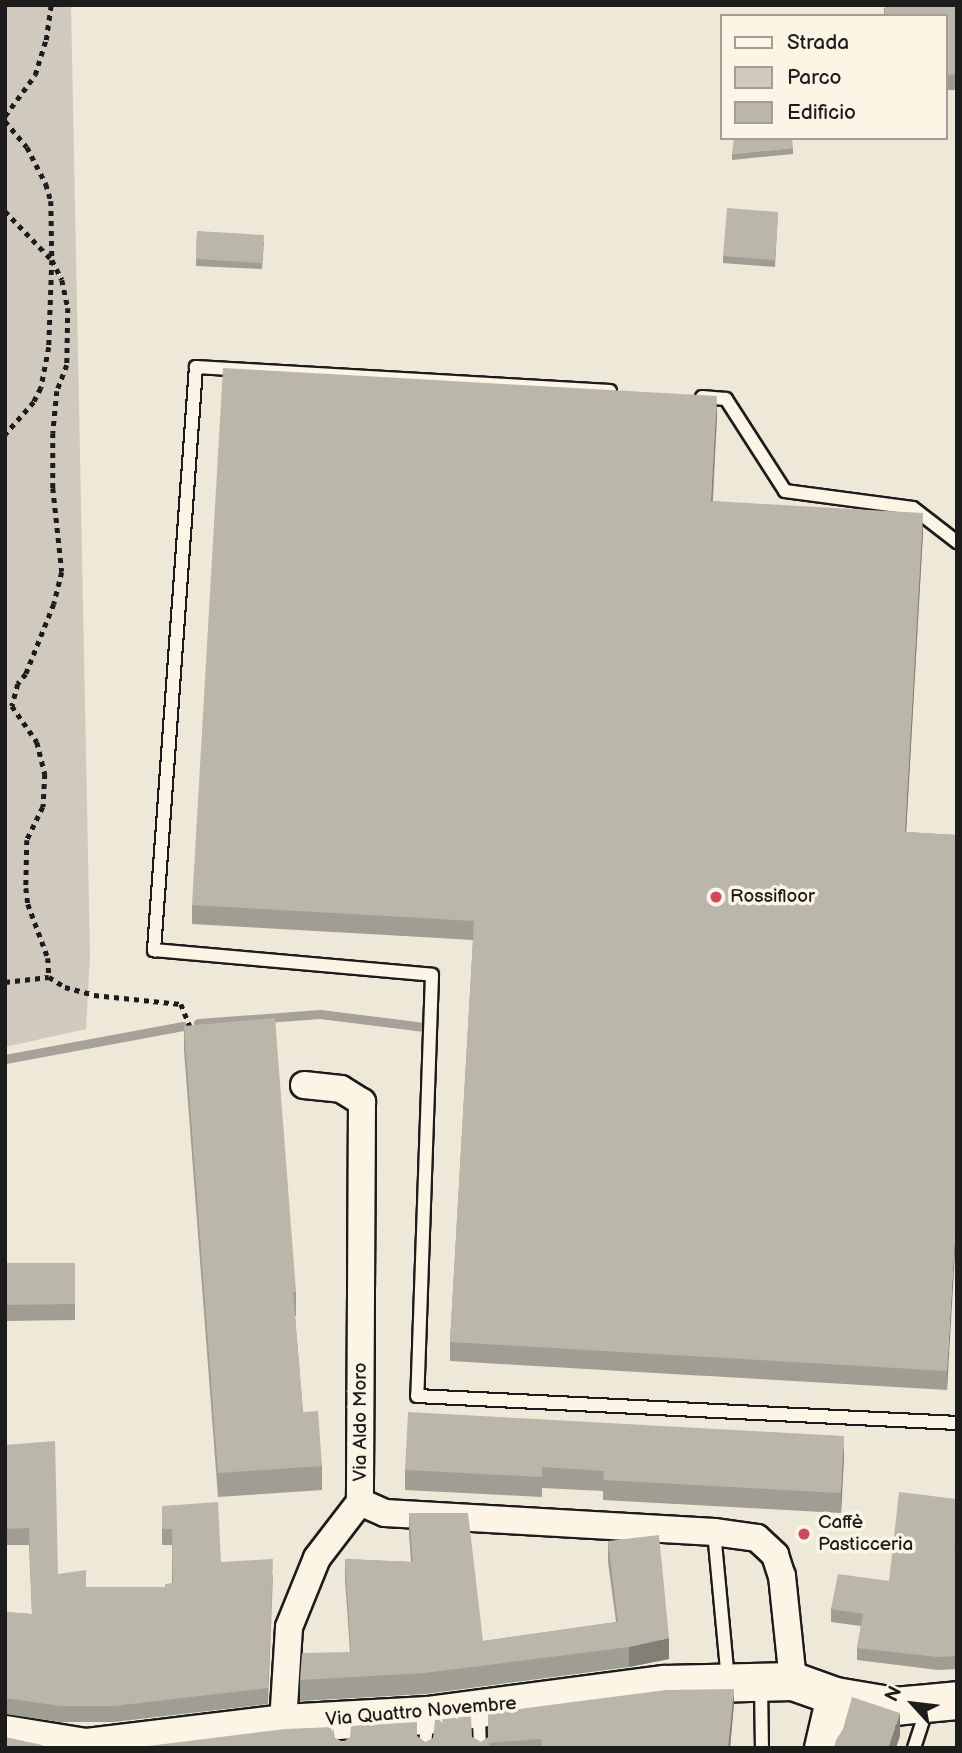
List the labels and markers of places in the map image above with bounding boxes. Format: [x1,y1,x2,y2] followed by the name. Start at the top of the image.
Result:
[730,886,815,908] place label: Rossifloor
[708,889,724,905] marker: Rossifloor
[818,1512,913,1556] place label: Caffè Pasticceria
[796,1526,812,1542] marker: Caffè Pasticceria

